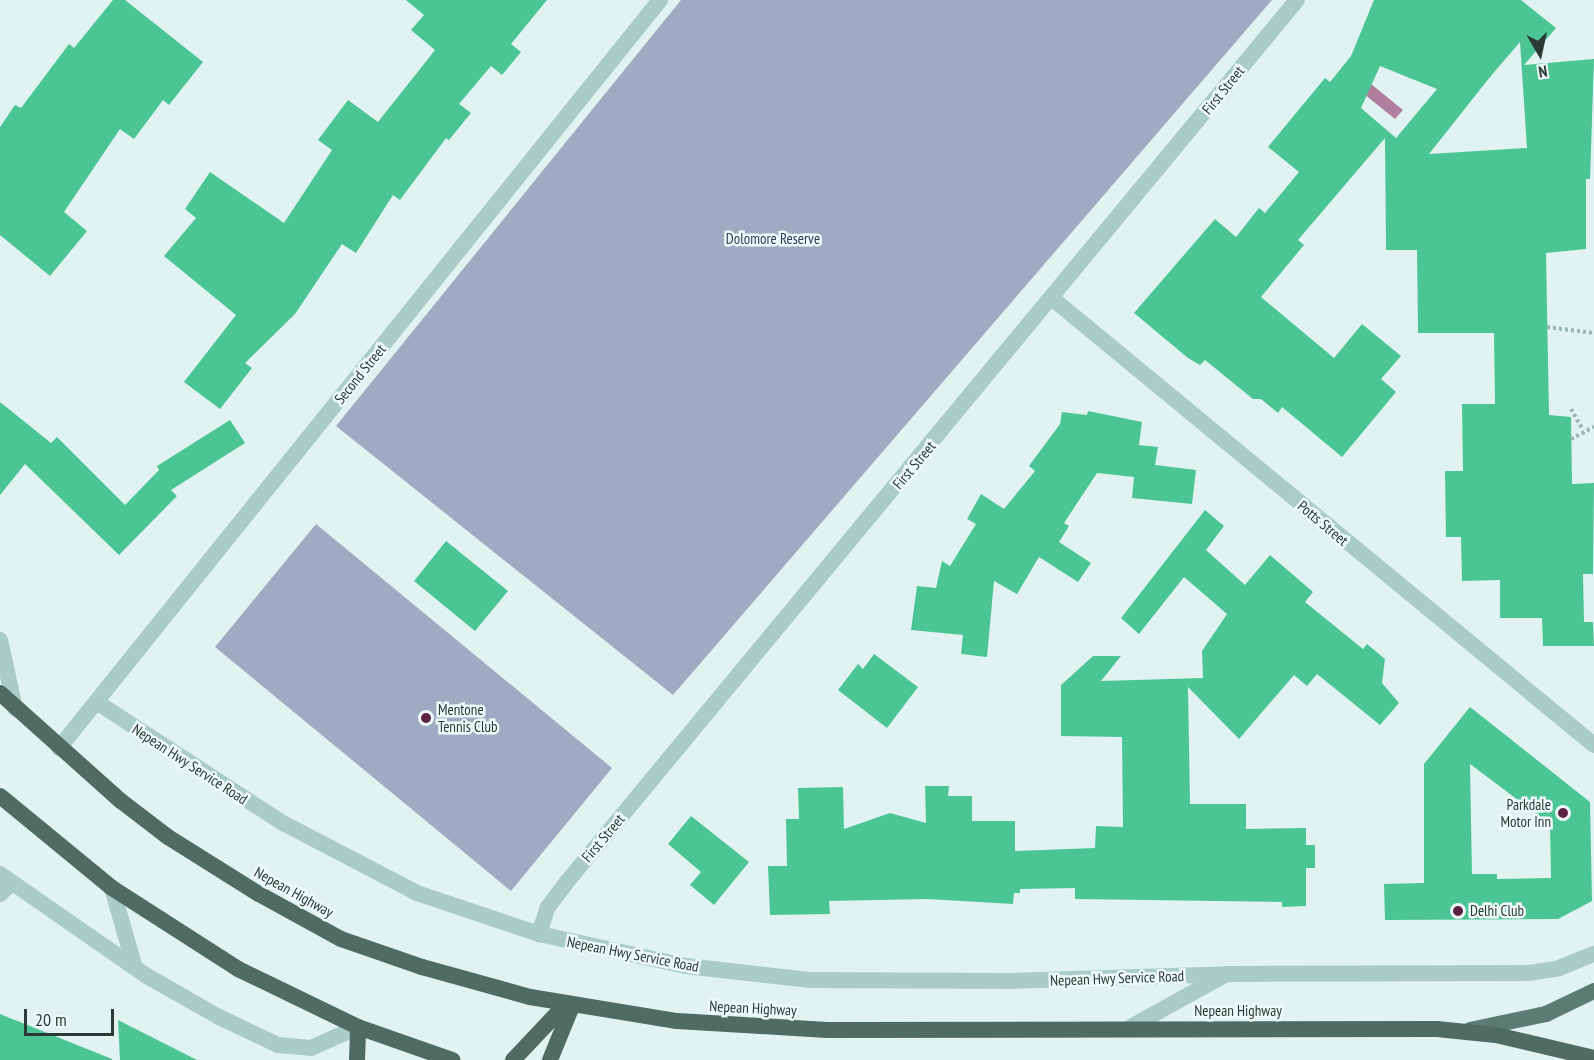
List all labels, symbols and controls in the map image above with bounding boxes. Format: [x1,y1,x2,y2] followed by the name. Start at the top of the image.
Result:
[1510,24,1570,84] north arrow
[1537,61,1549,82] text: N
[1198,62,1248,118] street label: First Street
[726,230,820,248] park label: Dolomore Reserve
[331,341,389,407] street label: Second Street
[889,437,939,493] street label: First Street
[1294,497,1352,549] street label: Potts Street
[438,700,497,735] place label: Mentone Tennis Club
[419,711,433,725] marker: Mentone Tennis Club
[129,720,251,808] street label: Nepean Hwy Service Road
[1501,795,1551,830] place label: Parkdale Motor Inn
[1556,806,1570,820] marker: Parkdale Motor Inn
[578,810,628,866] street label: First Street
[251,863,337,921] street label: Nepean Highway
[1470,902,1524,920] place label: Delhi Club
[1451,904,1465,918] marker: Delhi Club
[565,932,701,976] street label: Nepean Hwy Service Road
[1050,967,1184,989] street label: Nepean Hwy Service Road
[27,997,117,1035] scale bar
[709,997,797,1019] street label: Nepean Highway
[1194,1002,1282,1020] street label: Nepean Highway
[35,1008,67,1031] text: 20 m

